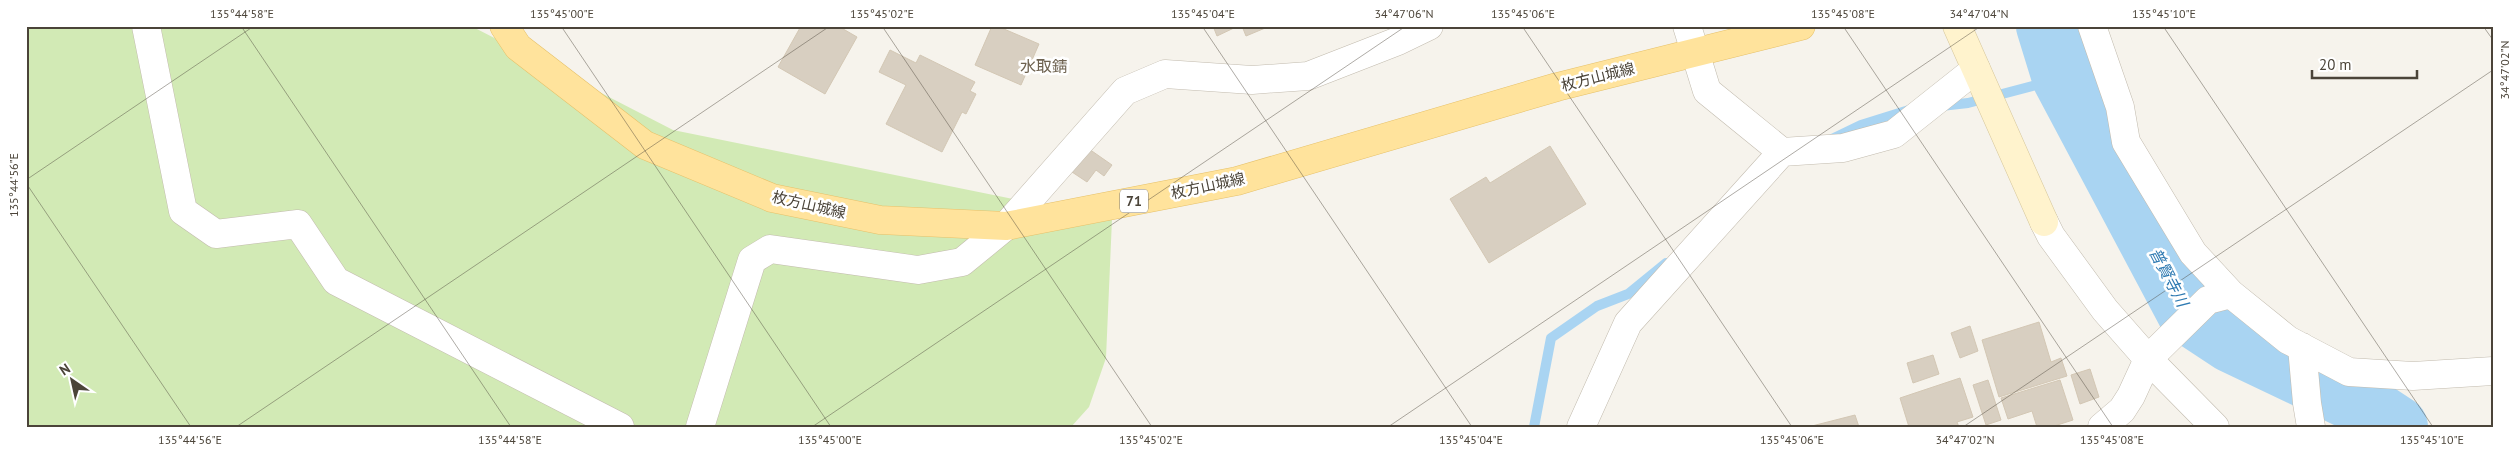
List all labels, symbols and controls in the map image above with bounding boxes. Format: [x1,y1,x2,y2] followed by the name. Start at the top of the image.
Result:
[210,6,274,21] text: 135°44'58"E
[530,6,594,21] text: 135°45'00"E
[850,6,914,21] text: 135°45'02"E
[1171,6,1235,21] text: 135°45'04"E
[1374,6,1434,21] text: 34°47'06"N
[1491,6,1555,21] text: 135°45'06"E
[1811,6,1875,21] text: 135°45'08"E
[1949,6,2009,21] text: 34°47'04"N
[2132,6,2196,21] text: 135°45'10"E
[2497,40,2512,100] text: 34°47'02"N
[2312,48,2416,80] scale bar
[2319,55,2352,74] text: 20 m
[1020,56,1068,76] district label: 水取錆
[1559,58,1637,95] street label: 枚方山城線
[6,153,21,217] text: 135°44'56"E
[1169,168,1247,203] street label: 枚方山城線
[770,187,848,222] street label: 枚方山城線
[1120,190,1148,212] road number: 71
[2145,244,2194,312] water label: 普賢寺川
[48,356,98,406] north arrow
[56,359,74,379] text: N
[158,432,222,447] text: 135°44'56"E
[478,432,542,447] text: 135°44'58"E
[798,432,862,447] text: 135°45'00"E
[1119,432,1183,447] text: 135°45'02"E
[1439,432,1503,447] text: 135°45'04"E
[1760,432,1824,447] text: 135°45'06"E
[1935,432,1995,447] text: 34°47'02"N
[2080,432,2144,447] text: 135°45'08"E
[2400,432,2464,447] text: 135°45'10"E

